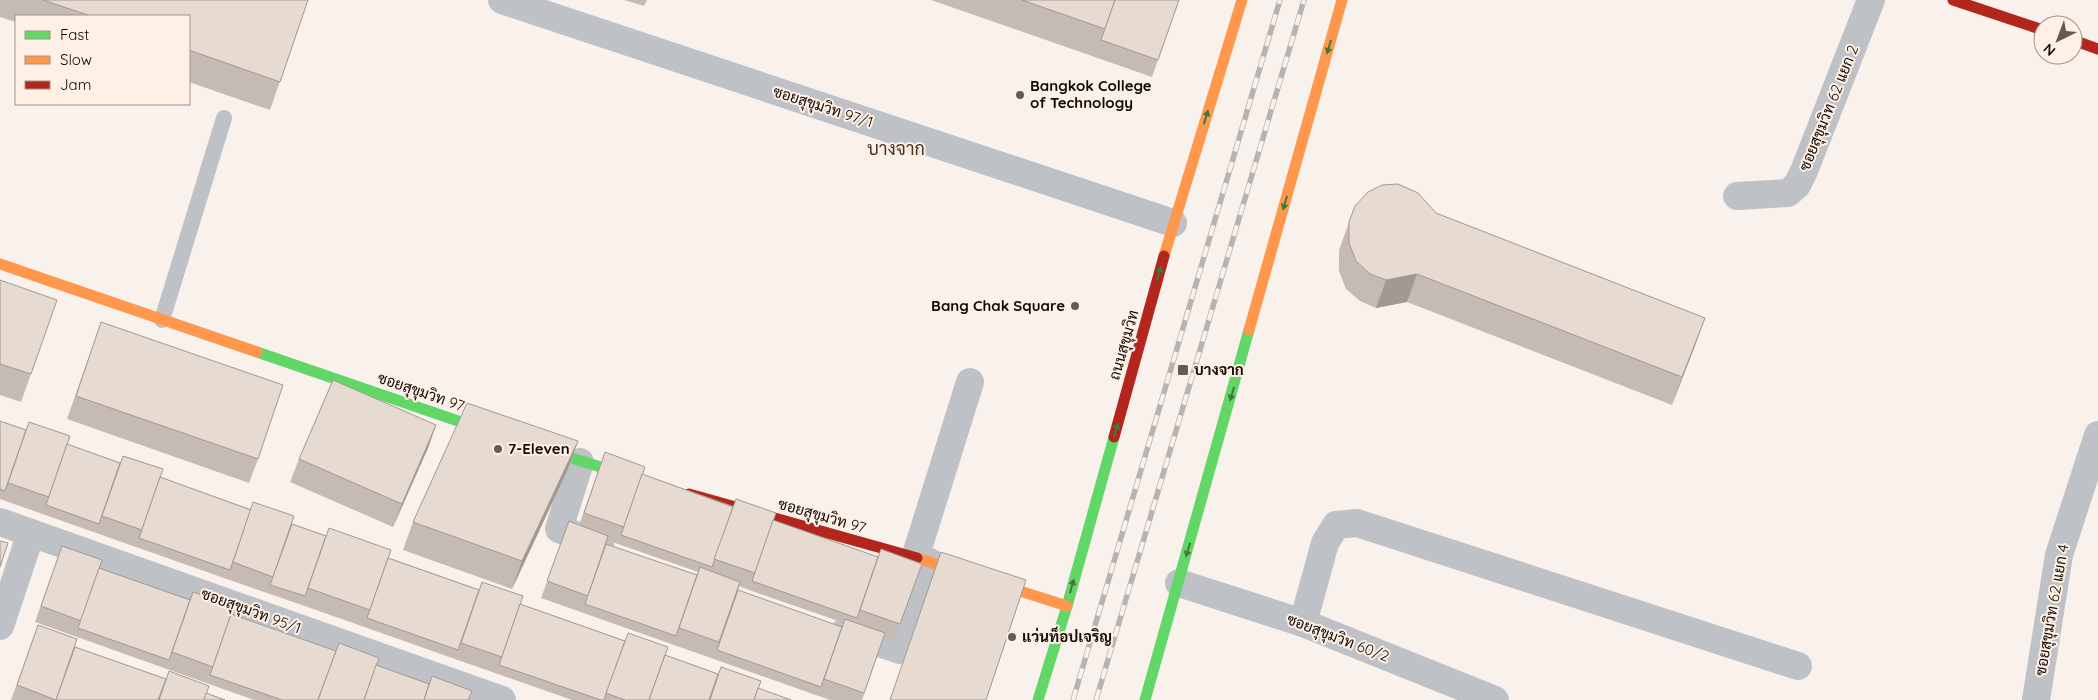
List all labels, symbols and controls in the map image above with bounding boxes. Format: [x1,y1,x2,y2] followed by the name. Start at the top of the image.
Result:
[15,15,190,105] legend
[2033,15,2083,65] north arrow
[60,25,89,44] text: Fast
[1325,39,1333,55] one-way arrow
[2039,40,2059,60] text: N
[1795,42,1864,174] street label: ซอยสุขุมวิท 62 แยก 2
[60,50,92,69] text: Slow
[60,75,91,94] text: Jam
[1030,76,1152,112] place label: Bangkok College of Technology
[770,81,876,134] street label: ซอยสุขุมวิท 97/1
[1014,89,1026,101] marker: Bangkok College of Technology
[1202,110,1210,125] one-way arrow
[867,137,925,160] district label: บางจาก
[1281,196,1289,211] one-way arrow
[1155,266,1163,281] one-way arrow
[931,296,1065,315] place label: Bang Chak Square
[1069,300,1081,312] marker: Bang Chak Square
[1104,308,1145,383] street label: ถนนสุขุมวิท
[1194,360,1244,379] place label: บางจาก
[1176,363,1190,377] marker: บางจาก
[375,368,467,417] street label: ซอยสุขุมวิท 97
[1228,386,1236,401] one-way arrow
[1112,422,1120,437] one-way arrow
[508,439,570,458] place label: 7-Eleven
[492,443,504,455] marker: 7-Eleven
[775,494,869,539] street label: ซอยสุขุมวิท 97
[2031,542,2074,678] street label: ซอยสุขุมวิท 62 แยก 4
[1184,543,1192,558] one-way arrow
[1069,579,1077,594] one-way arrow
[198,584,304,639] street label: ซอยสุขุมวิท 95/1
[1284,609,1392,668] street label: ซอยสุขุมวิท 60/2
[1022,626,1112,646] place label: แว่นท็อปเจริญ
[1006,631,1018,643] marker: แว่นท็อปเจริญ

